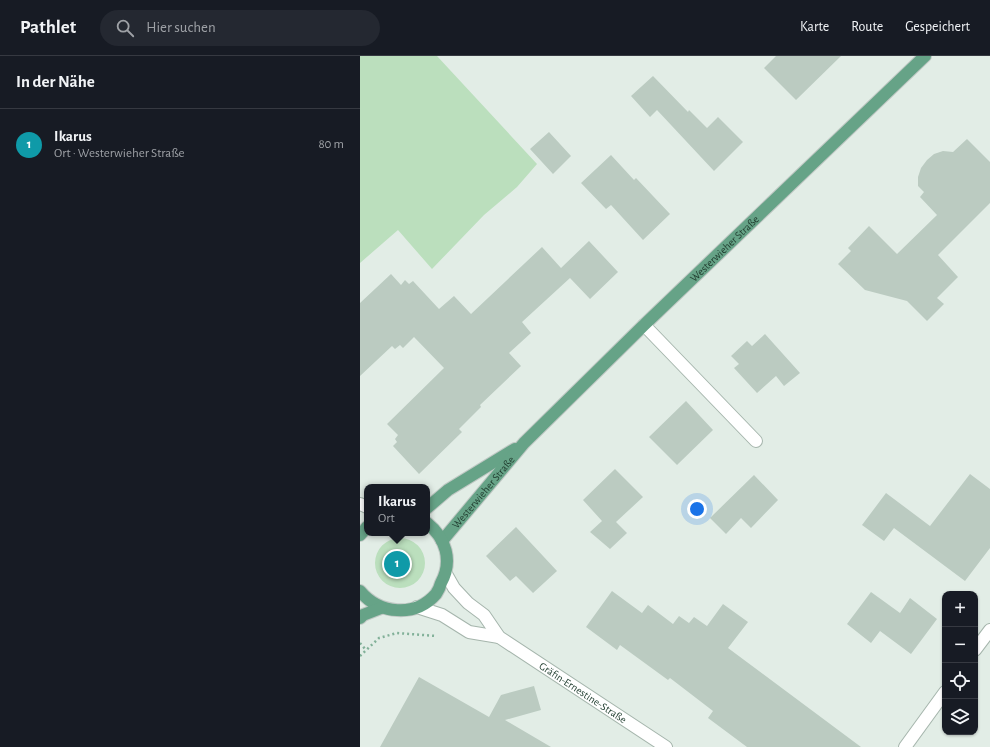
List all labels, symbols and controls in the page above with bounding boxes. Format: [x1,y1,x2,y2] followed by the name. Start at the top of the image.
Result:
[100,10,380,46] search box
[114,17,136,39] icon: search
[20,18,76,37] text: Pathlet
[146,20,216,35] text: Hier suchen
[800,20,829,34] text: Karte
[851,20,883,34] text: Route
[905,20,970,34] text: Gespeichert
[16,73,95,90] text: In der Nähe
[54,129,92,144] text: Ikarus
[27,138,31,151] text: 1
[318,138,344,151] text: 80 m
[54,147,185,160] text: Ort · Westerwieher Straße
[688,213,761,284] street label: Westerwieher Straße
[450,454,516,530] street label: Westerwieher Straße
[364,484,430,536] popup
[378,494,416,509] text: Ikarus
[687,499,707,519] your location
[378,512,395,525] text: Ort
[384,549,410,579] pin: 1
[942,591,978,735] map controls
[942,591,978,627] button: +
[942,627,978,663] button: −
[537,660,629,725] street label: Gräfin-Ernestine-Straße
[942,663,978,699] button: locate
[942,699,978,735] button: layers

